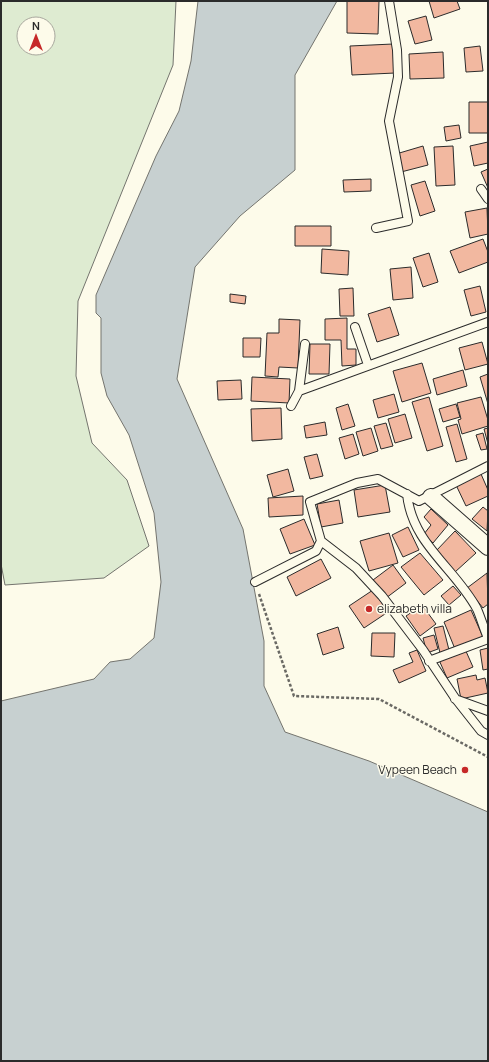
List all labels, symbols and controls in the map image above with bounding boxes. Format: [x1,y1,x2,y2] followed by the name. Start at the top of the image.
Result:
[16,16,56,56] north arrow
[32,18,40,33] text: N
[377,600,452,617] place label: elizabeth villa
[364,604,374,614] marker: elizabeth villa
[378,761,457,778] place label: Vypeen Beach
[460,765,470,775] marker: Vypeen Beach

